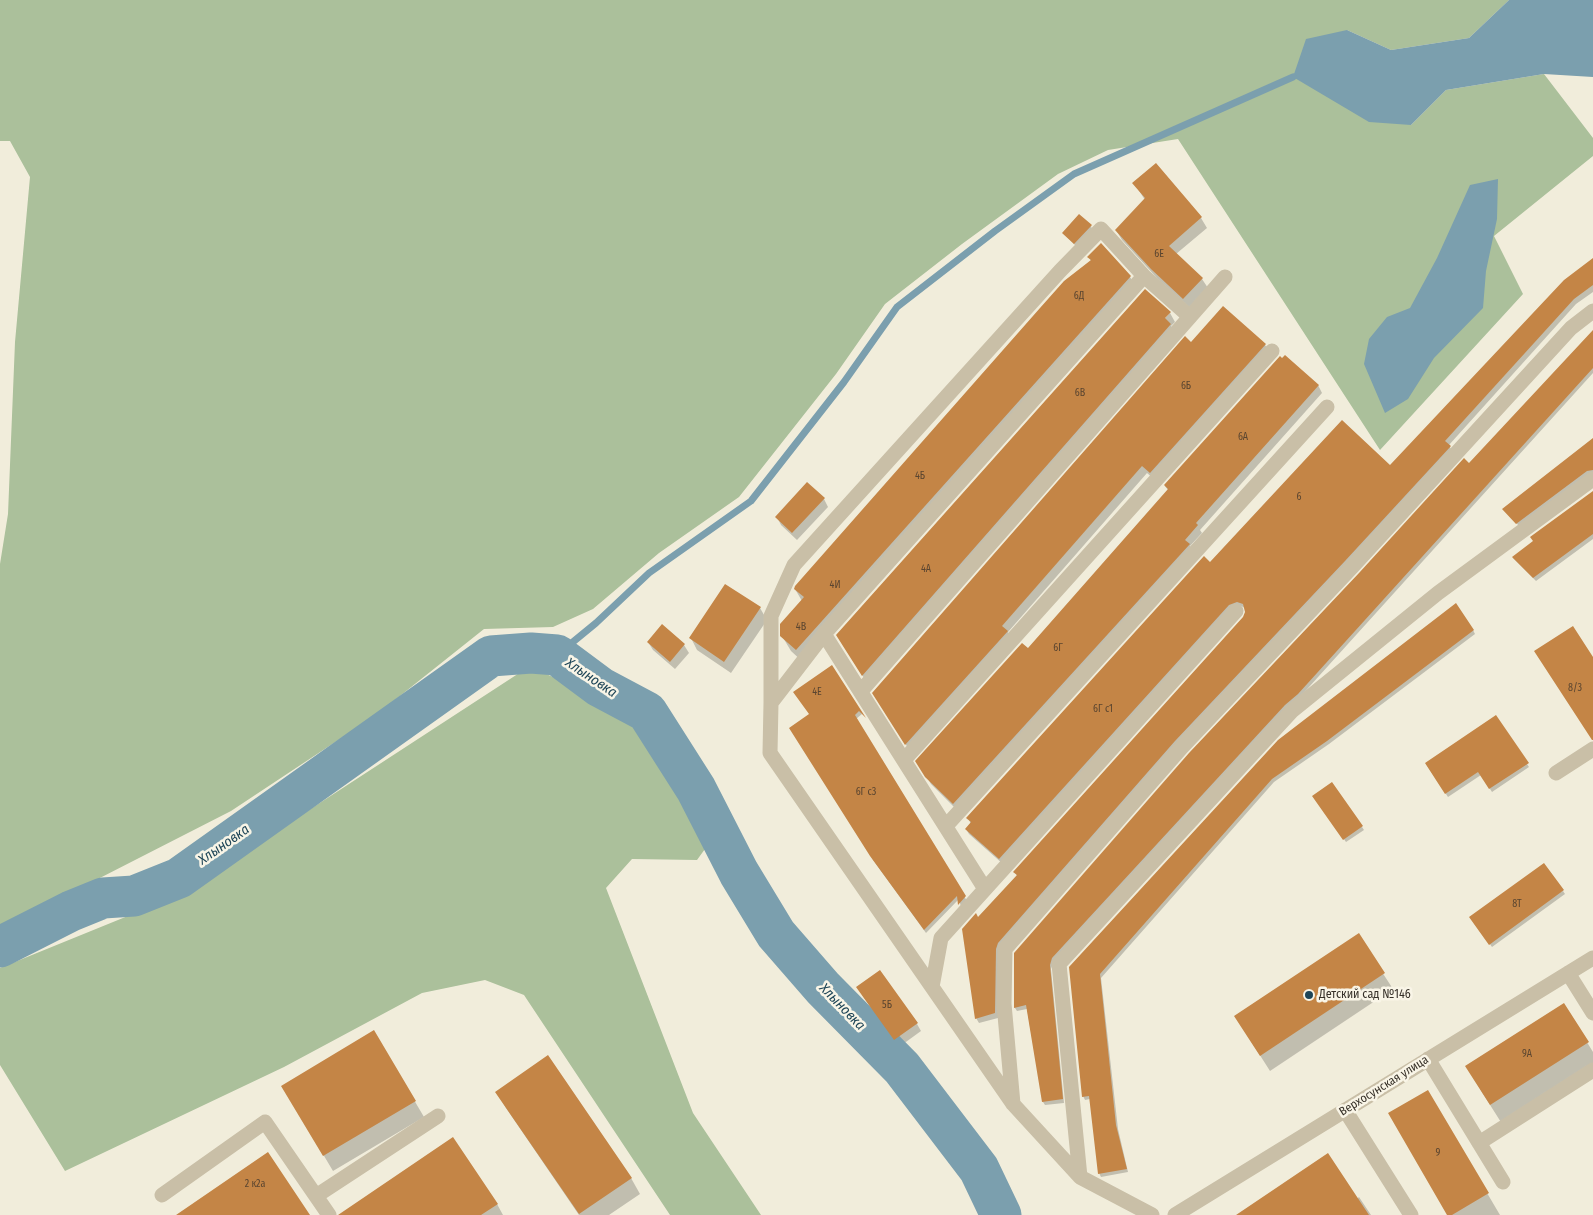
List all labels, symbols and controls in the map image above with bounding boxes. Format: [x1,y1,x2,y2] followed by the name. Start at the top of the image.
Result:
[1154,248,1164,260] house number: 6Е
[1074,290,1084,302] house number: 6Д
[1181,380,1191,392] house number: 6Б
[1075,387,1085,399] house number: 6В
[1238,431,1248,443] house number: 6А
[915,470,925,482] house number: 4Б
[1297,491,1301,503] house number: 6
[921,563,931,575] house number: 4А
[830,579,840,591] house number: 4И
[796,621,806,633] house number: 4В
[1053,642,1063,654] house number: 6Г
[562,655,620,701] water label: Хлыновка
[1568,682,1582,694] house number: 8/3
[812,686,822,698] house number: 4Е
[1093,703,1113,715] house number: 6Г с1
[856,786,876,798] house number: 6Г с3
[195,821,253,869] water label: Хлыновка
[1512,898,1522,910] house number: 8Т
[816,980,868,1034] water label: Хлыновка
[1319,988,1411,1002] place label: Детский сад №146
[1303,989,1315,1001] marker: Детский сад №146
[882,999,892,1011] house number: 5Б
[1522,1048,1532,1060] house number: 9А
[1337,1053,1431,1119] street label: Верхосунская улица
[1436,1147,1440,1159] house number: 9
[245,1178,265,1190] house number: 2 к2а

